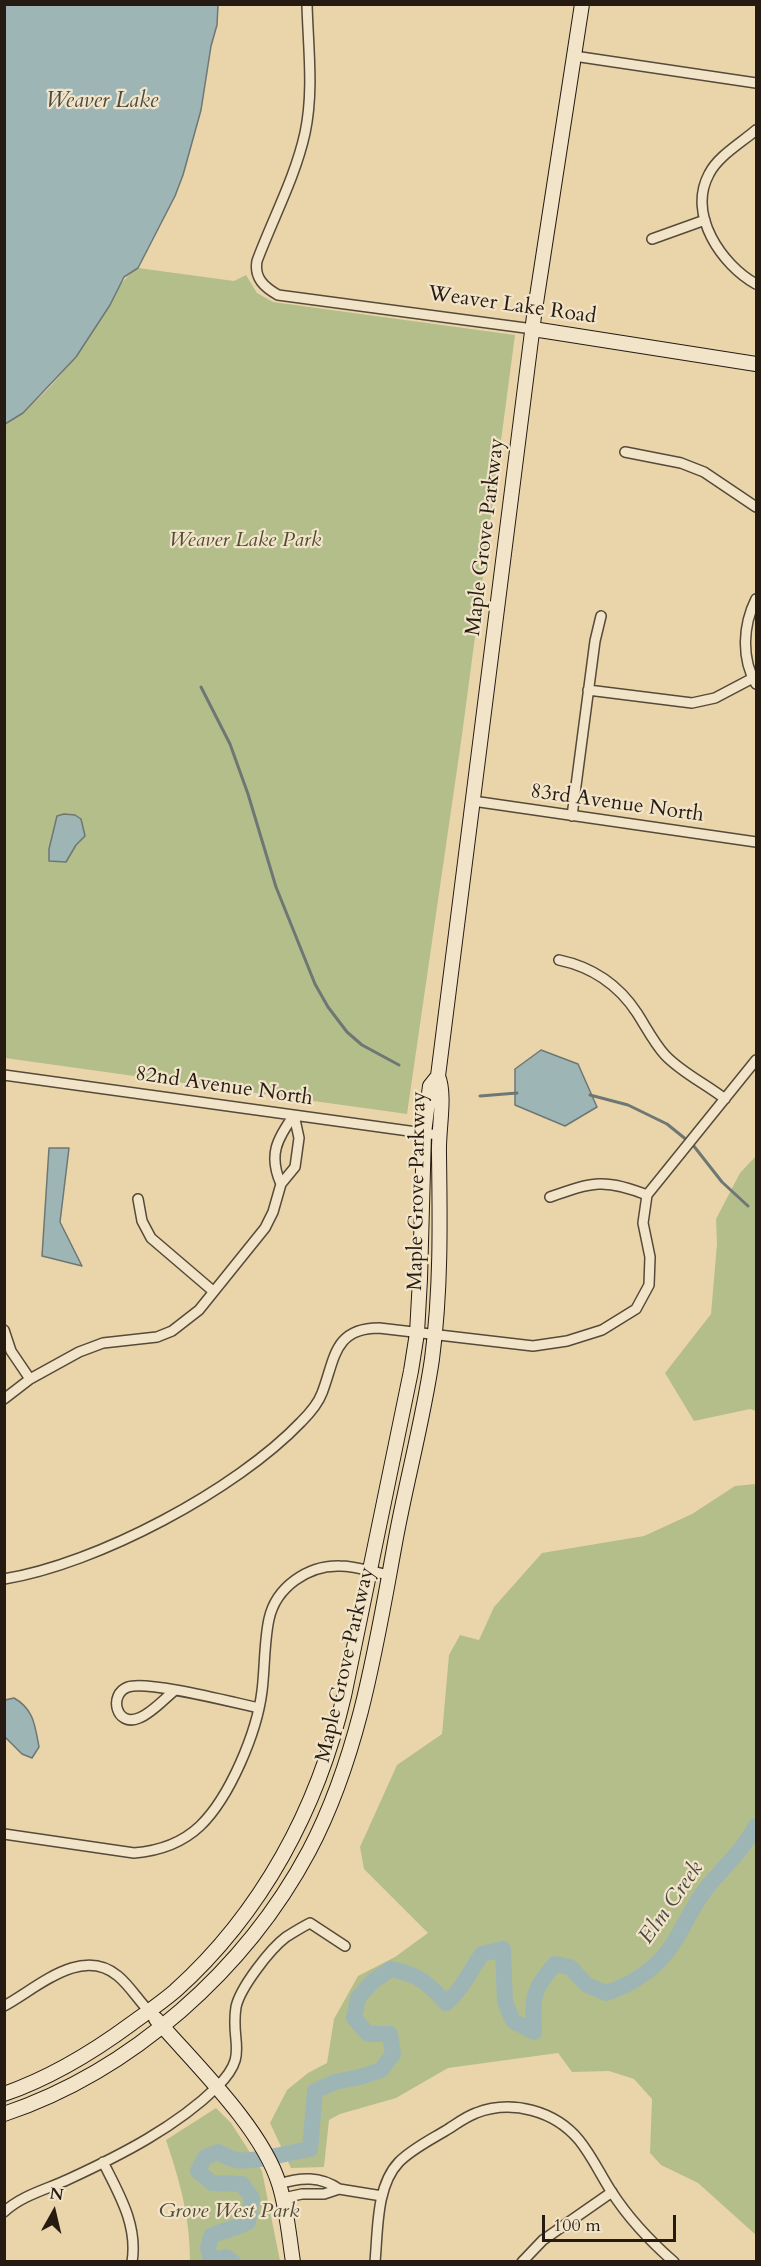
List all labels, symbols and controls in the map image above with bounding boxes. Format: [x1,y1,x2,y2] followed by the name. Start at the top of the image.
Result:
[46,89,158,115] water label: Weaver Lake
[426,282,598,330] street label: Weaver Lake Road
[461,437,511,637] street label: Maple Grove Parkway
[169,528,321,554] park label: Weaver Lake Park
[529,779,705,829] street label: 83rd Avenue North
[134,1062,314,1112] street label: 82nd Avenue North
[404,1091,432,1291] street label: Maple Grove Parkway
[311,1565,381,1765] street label: Maple Grove Parkway
[634,1857,710,1949] water label: Elm Creek
[24,2182,84,2242] north arrow
[48,2182,65,2206] text: N
[159,2199,299,2225] park label: Grove West Park
[545,2203,678,2241] scale bar
[553,2213,601,2238] text: 100 m

